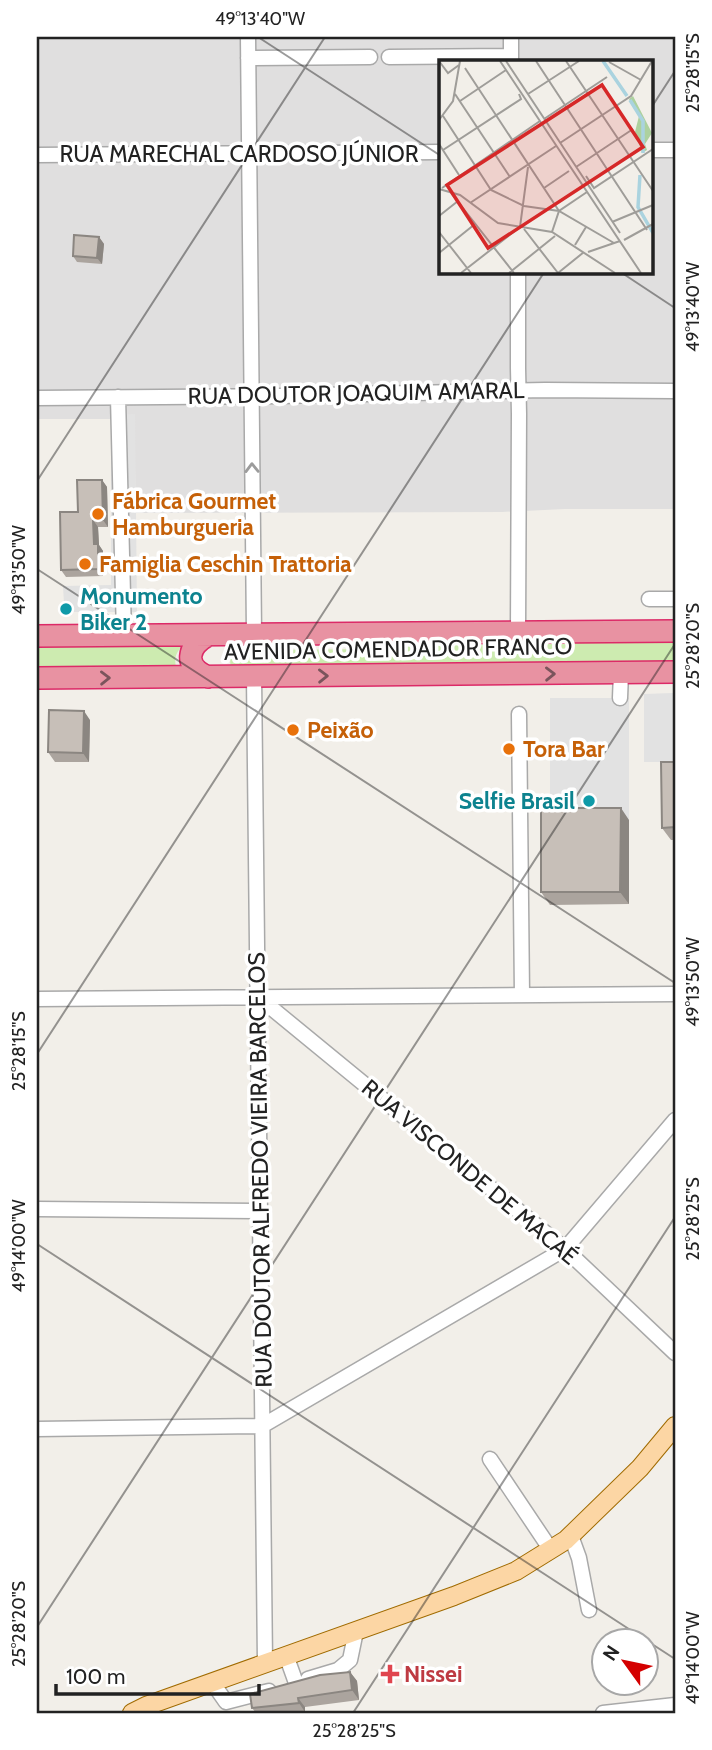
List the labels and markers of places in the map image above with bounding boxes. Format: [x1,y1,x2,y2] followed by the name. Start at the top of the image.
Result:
[112,487,276,541] place label: Fábrica Gourmet Hamburgueria
[90,506,106,522] marker: Fábrica Gourmet Hamburgueria
[99,550,352,578] place label: Famiglia Ceschin Trattoria
[77,556,93,572] marker: Famiglia Ceschin Trattoria
[80,582,203,636] place label: Monumento Biker 2
[58,601,74,617] marker: Monumento Biker 2
[307,716,374,744] place label: Peixão
[285,722,301,738] marker: Peixão
[523,735,605,763] place label: Tora Bar
[501,741,517,757] marker: Tora Bar
[459,787,575,815] place label: Selfie Brasil
[581,793,597,809] marker: Selfie Brasil
[404,1660,462,1688] place label: Nissei
[382,1666,398,1682] marker: Nissei

